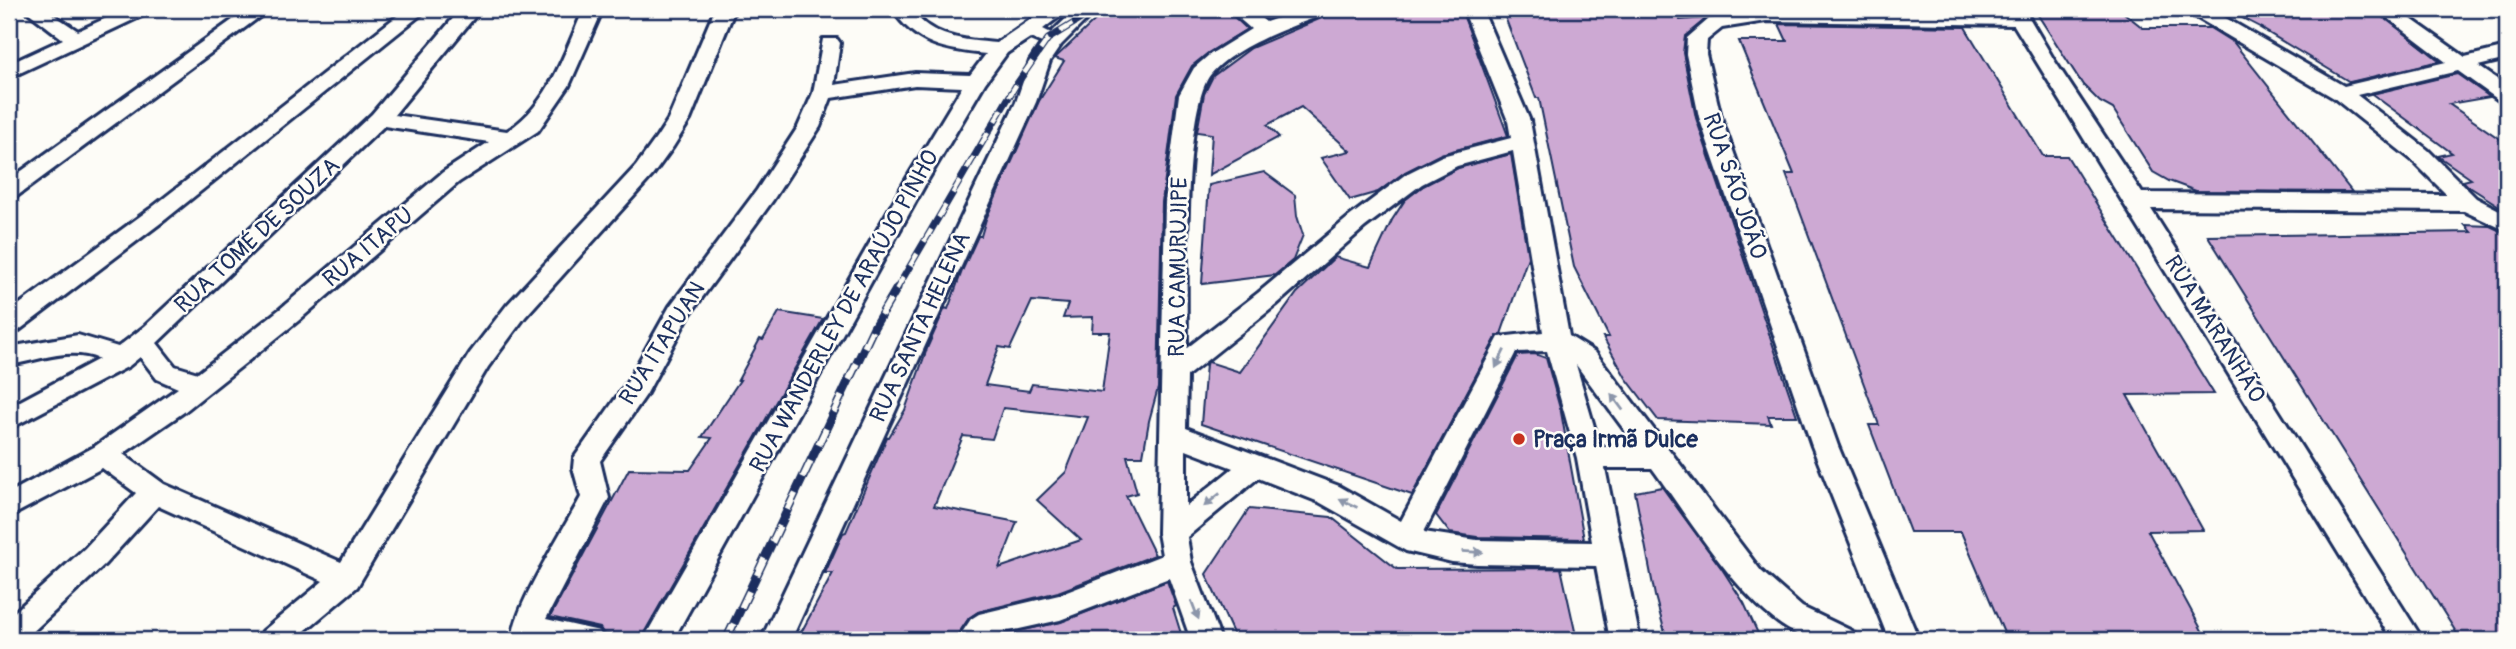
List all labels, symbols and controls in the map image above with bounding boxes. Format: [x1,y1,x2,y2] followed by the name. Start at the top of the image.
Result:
[1696,109,1774,263] street label: RUA SÃO JOÃO
[743,145,945,477] street label: RUA WANDERLEY DE ARAÚJO PINHO
[168,151,346,319] street label: RUA TOMÉ DE SOUZA
[1162,177,1194,357] street label: RUA CAMURUJIPE
[317,201,419,293] street label: RUA ITAPU
[863,227,977,427] street label: RUA SANTA HELENA
[2158,250,2272,408] street label: RUA MARANHÃO
[613,276,711,410] street label: RUA ITAPUAN
[1494,349,1505,369] one-way arrow
[1610,393,1624,411] one-way arrow
[1533,425,1698,454] place label: Praça Irmã Dulce
[1511,431,1527,447] marker: Praça Irmã Dulce
[1204,492,1221,507] one-way arrow
[1338,498,1358,509] one-way arrow
[1462,546,1484,557] one-way arrow
[1190,600,1201,621] one-way arrow

